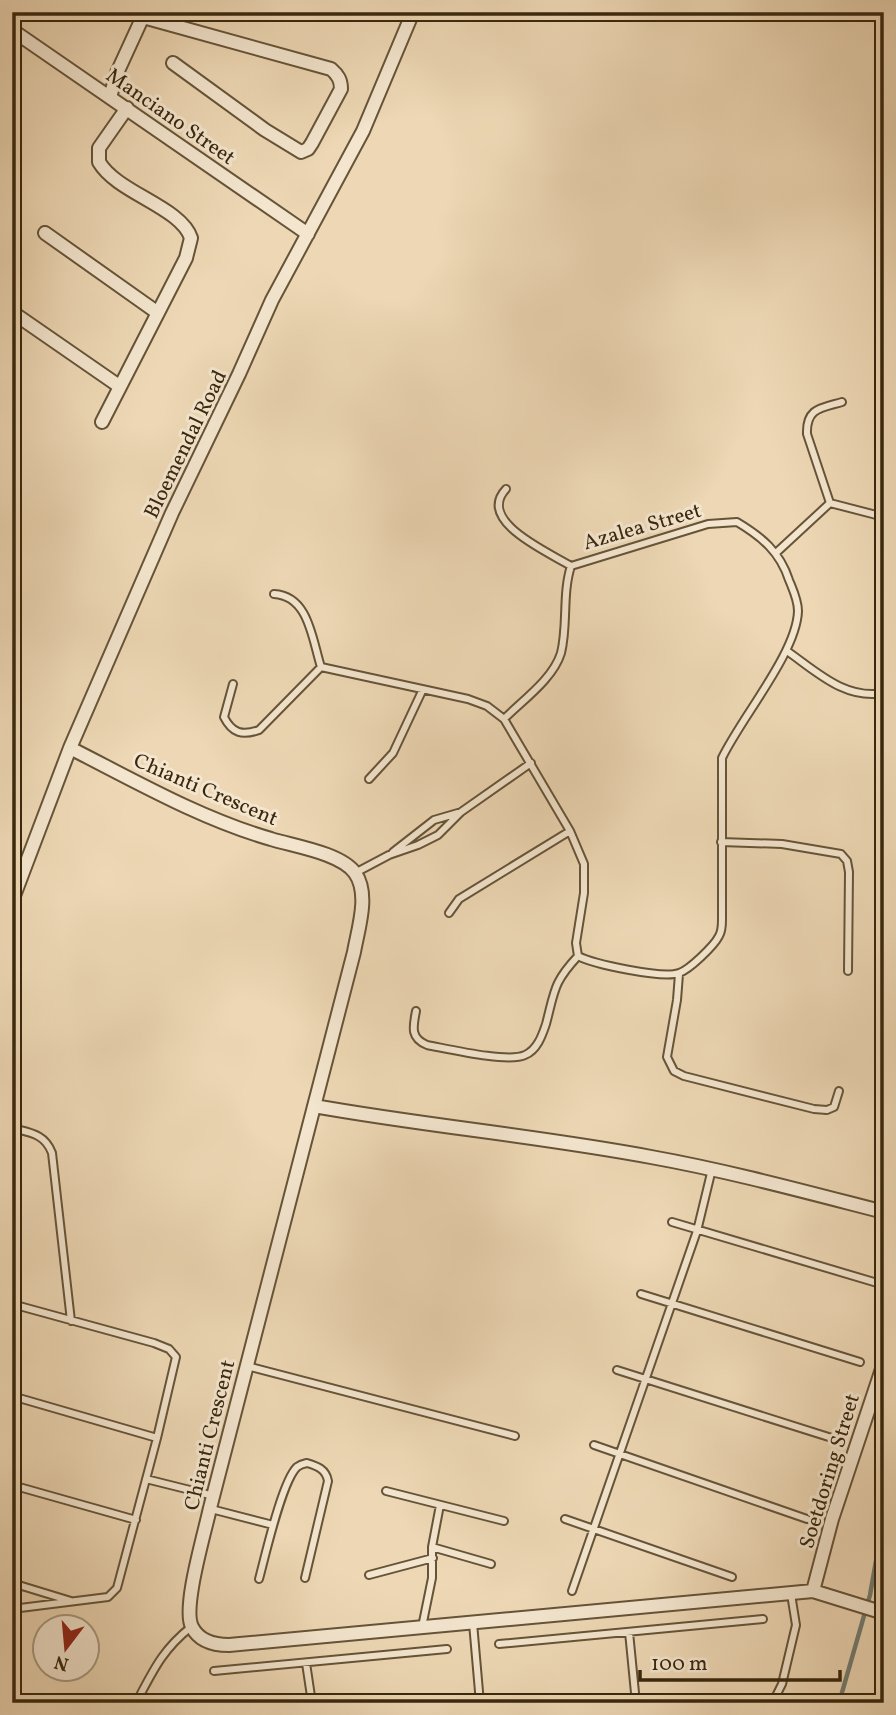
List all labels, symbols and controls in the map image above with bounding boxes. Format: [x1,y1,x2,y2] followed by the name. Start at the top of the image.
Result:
[100,62,241,173] street label: Manciano Street
[138,366,235,524] street label: Bloemendal Road
[580,497,705,558] street label: Azalea Street
[129,747,282,834] street label: Chianti Crescent
[178,1357,243,1514] street label: Chianti Crescent
[793,1390,868,1552] street label: Soetdoring Street
[32,1614,102,1684] north arrow
[640,1638,840,1682] scale bar
[51,1648,72,1677] text: N
[651,1650,708,1679] text: 100 m

